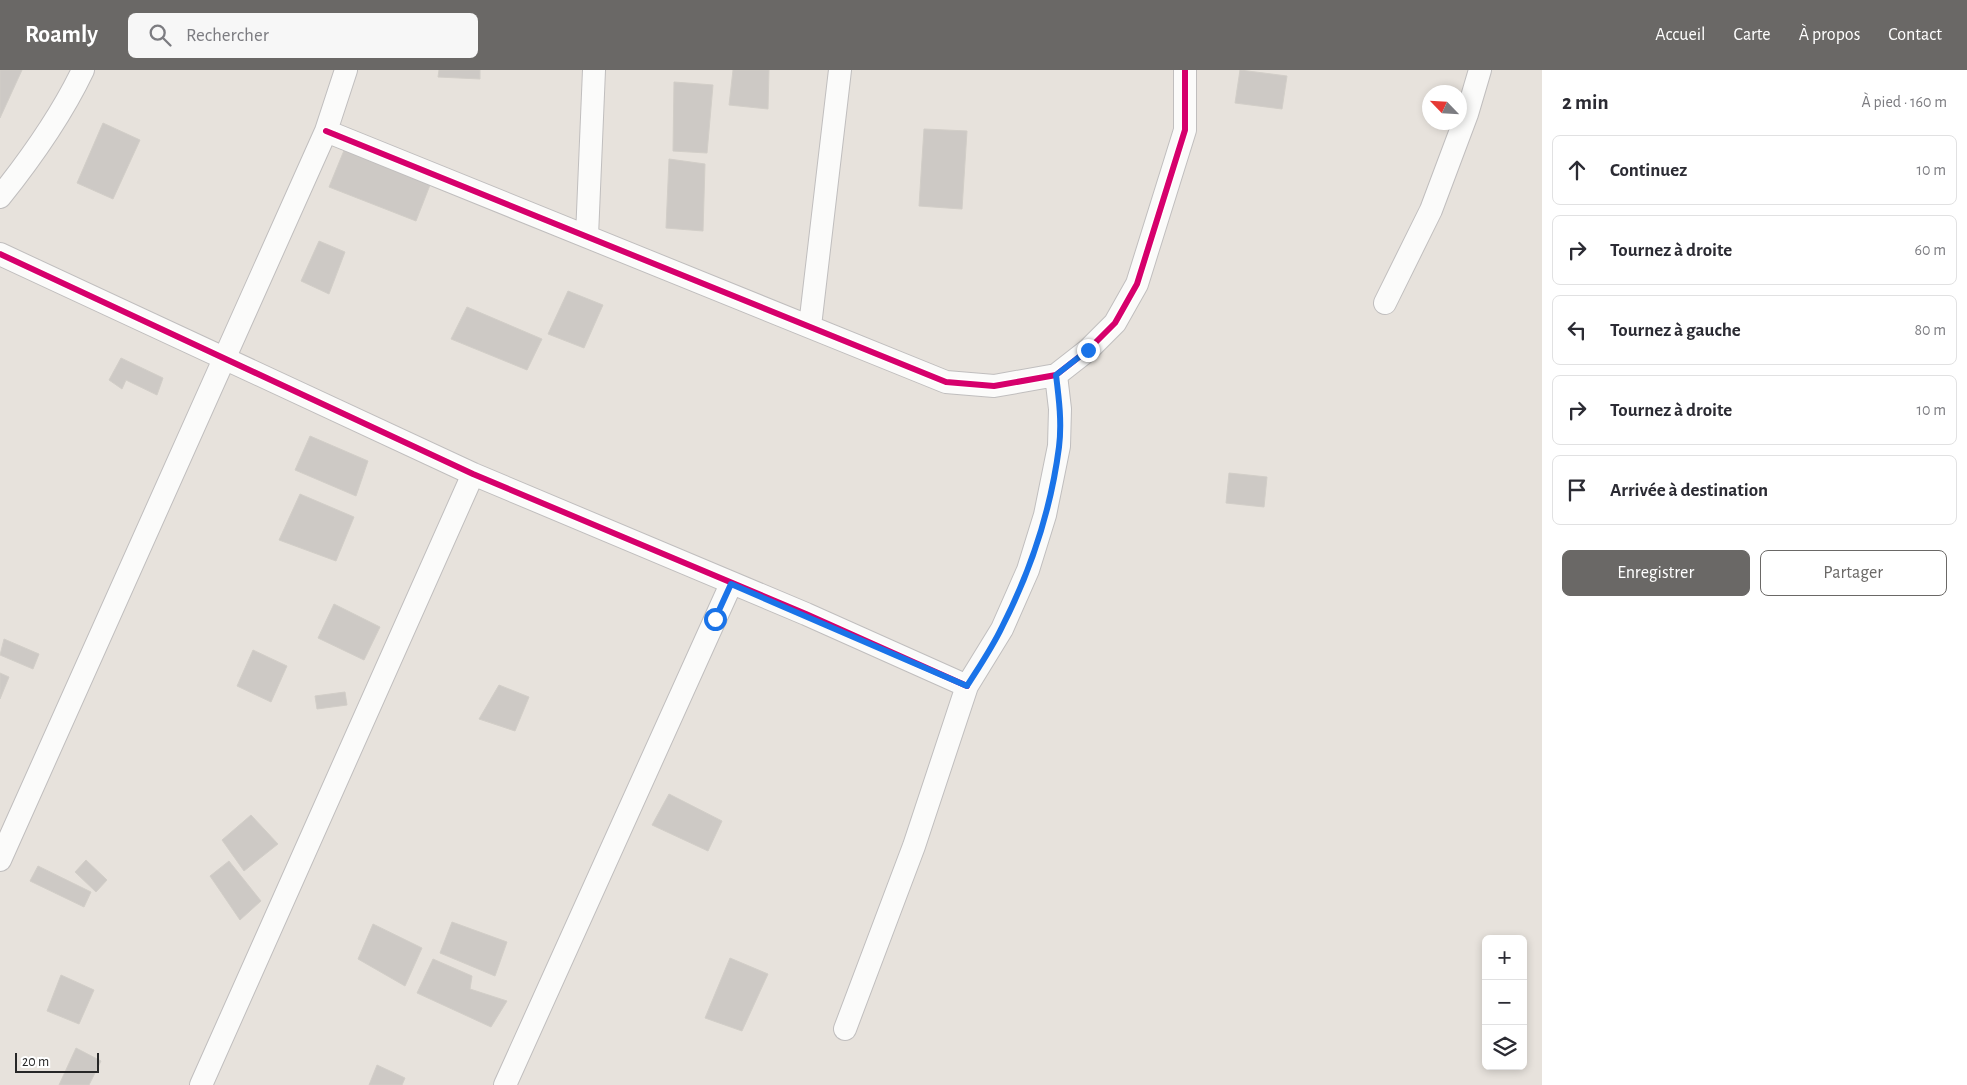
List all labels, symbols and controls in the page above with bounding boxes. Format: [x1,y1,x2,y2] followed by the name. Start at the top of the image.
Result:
[128,13,478,58] search box
[146,21,174,49] icon: search
[25,23,98,47] text: Roamly
[186,26,269,45] text: Rechercher
[1655,26,1706,44] text: Accueil
[1734,26,1771,44] text: Carte
[1799,26,1860,44] text: À propos
[1888,26,1942,44] text: Contact
[1422,85,1467,130] north arrow
[1562,92,1609,113] text: 2 min
[1862,94,1947,110] text: À pied · 160 m
[1563,156,1591,184] icon: ahead
[1610,161,1687,180] text: Continuez
[1917,162,1946,178] text: 10 m
[1563,236,1591,264] icon: right
[1610,241,1732,260] text: Tournez à droite
[1915,242,1946,258] text: 60 m
[1563,316,1591,344] icon: left
[1610,321,1741,340] text: Tournez à gauche
[1915,322,1946,338] text: 80 m
[1077,339,1100,362] route end
[1563,396,1591,424] icon: right
[1610,401,1732,420] text: Tournez à droite
[1917,402,1946,418] text: 10 m
[1563,476,1591,504] icon: arrive
[1610,481,1768,500] text: Arrivée à destination
[1562,550,1750,596] button: Enregistrer
[1760,550,1947,596] button: Partager
[704,608,727,631] route start
[1482,935,1527,1070] map controls
[1482,935,1527,980] button: +
[1482,980,1527,1025] button: −
[1482,1025,1527,1070] button: layers
[15,1050,99,1073] scale bar
[22,1055,49,1069] text: 20 m

